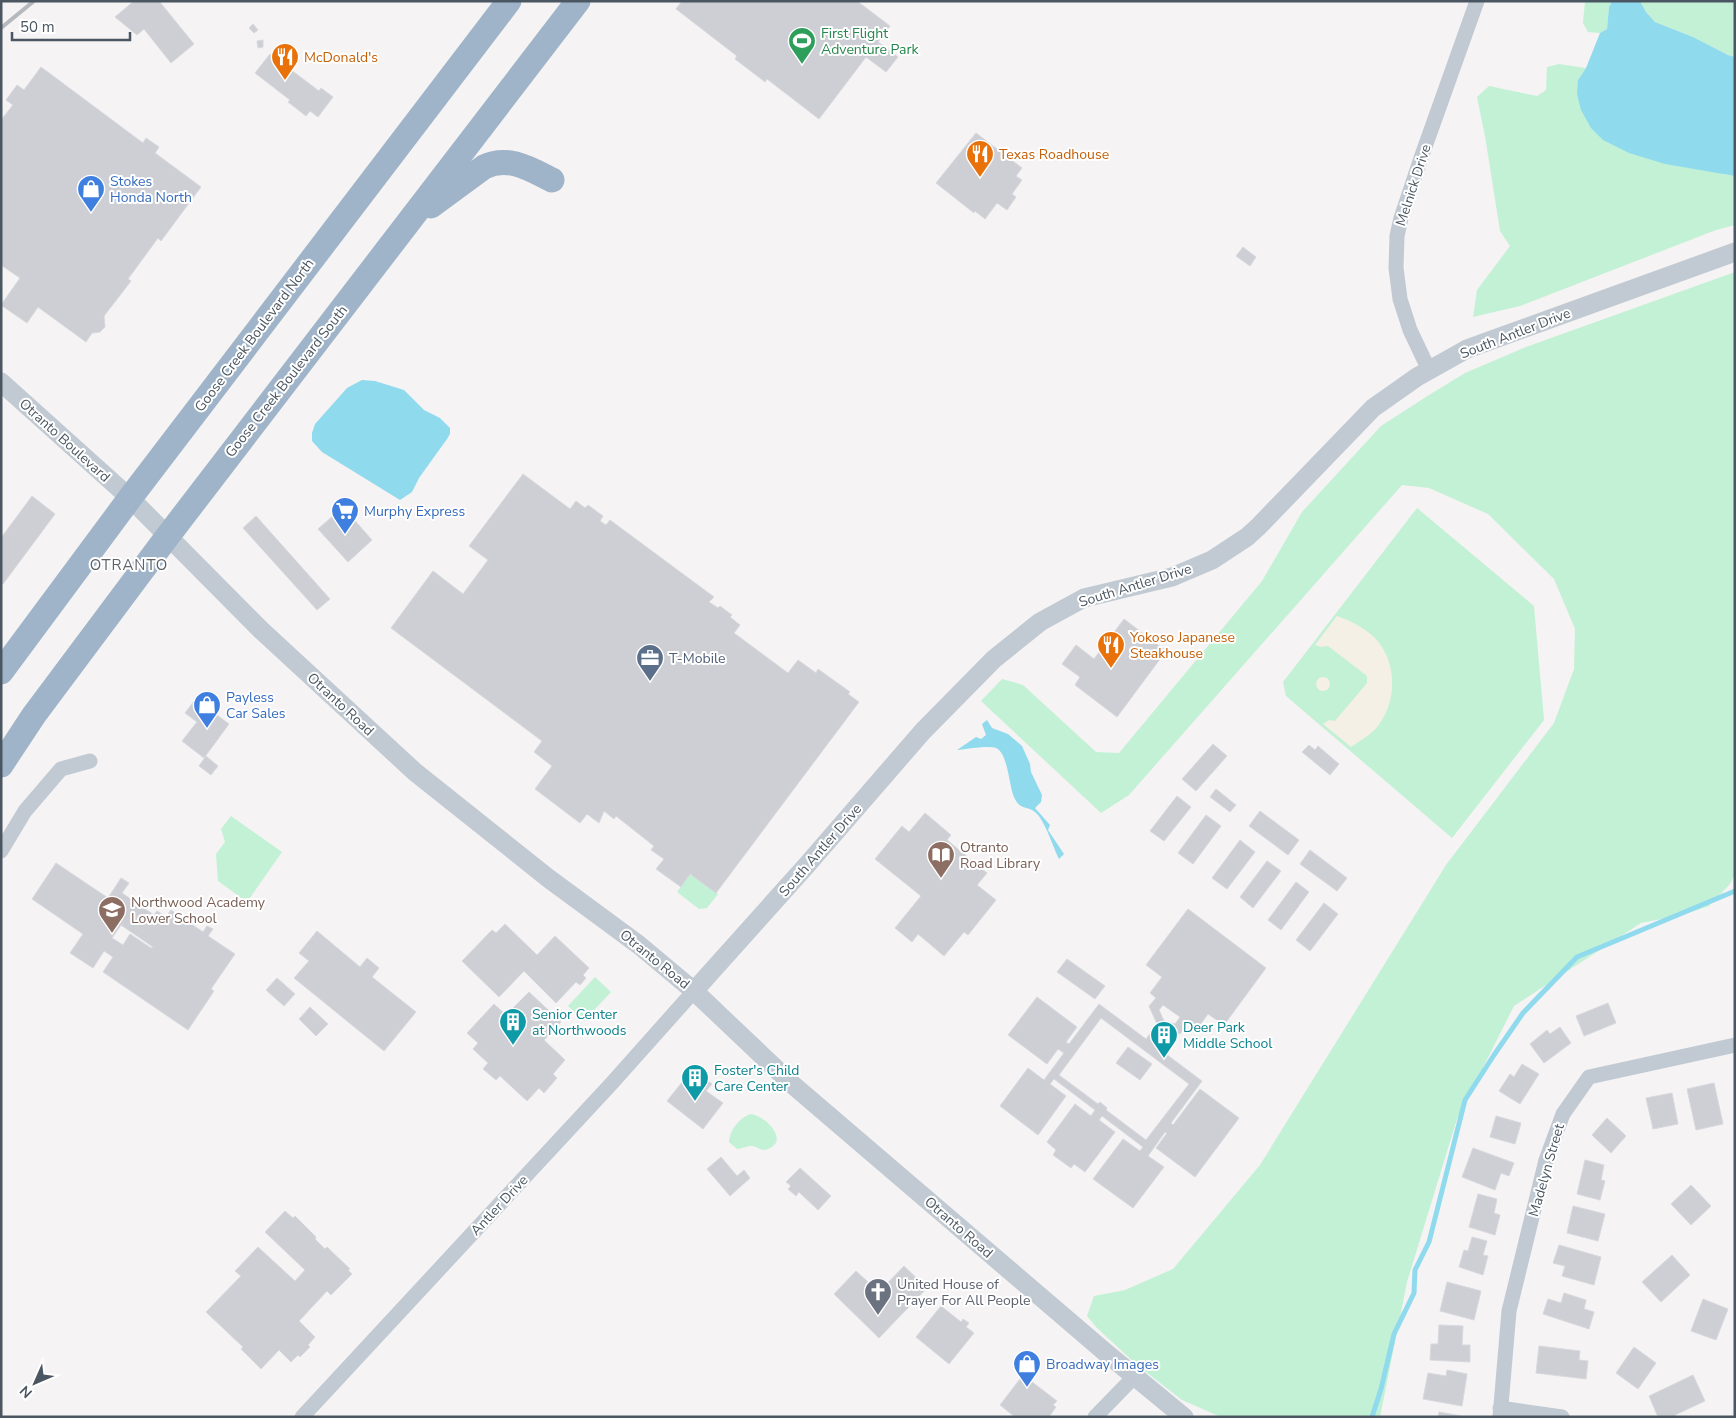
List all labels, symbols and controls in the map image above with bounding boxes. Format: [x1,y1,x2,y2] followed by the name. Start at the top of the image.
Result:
[12,10,130,42] scale bar
[20,17,55,37] text: 50 m
[821,24,919,59] place label: First Flight Adventure Park
[787,26,817,65] sports icon: First Flight Adventure Park
[270,42,300,81] restaurant icon: McDonald's
[304,48,378,67] place label: McDonald's
[965,139,995,178] restaurant icon: Texas Roadhouse
[1391,142,1436,229] street label: Melnick Drive
[999,145,1109,164] place label: Texas Roadhouse
[110,172,192,207] place label: Stokes Honda North
[76,174,106,213] shop icon: Stokes Honda North
[190,255,318,416] street label: Goose Creek Boulevard North
[221,301,352,461] street label: Goose Creek Boulevard South
[1457,304,1573,363] street label: South Antler Drive
[15,394,114,486] street label: Otranto Boulevard
[330,496,360,535] supermarket icon: Murphy Express
[364,502,465,521] place label: Murphy Express
[90,555,168,575] district label: OTRANTO
[1076,559,1194,612] street label: South Antler Drive
[1129,628,1235,663] place label: Yokoso Japanese Steakhouse
[1096,630,1126,669] restaurant icon: Yokoso Japanese Steakhouse
[635,643,665,682] office icon: T-Mobile
[669,649,725,668] place label: T-Mobile
[303,669,378,740] street label: Otranto Road
[226,688,286,723] place label: Payless Car Sales
[192,690,222,729] shop icon: Payless Car Sales
[775,800,866,901] street label: South Antler Drive
[960,838,1041,873] place label: Otranto Road Library
[926,840,956,879] library icon: Otranto Road Library
[131,893,266,928] place label: Northwood Academy Lower School
[97,895,127,934] school or university icon: Northwood Academy Lower School
[616,925,694,993] street label: Otranto Road
[532,1005,627,1040] place label: Senior Center at Northwoods
[498,1007,528,1046] building icon: Senior Center at Northwoods
[1183,1018,1273,1053] place label: Deer Park Middle School
[1149,1020,1179,1059] building icon: Deer Park Middle School
[714,1061,799,1096] place label: Foster's Child Care Center
[680,1063,710,1102] building icon: Foster's Child Care Center
[1524,1121,1569,1219] street label: Madelyn Street
[466,1171,532,1240] street label: Antler Drive
[920,1192,997,1262] street label: Otranto Road
[897,1275,1031,1310] place label: United House of Prayer For All People
[863,1277,893,1316] church icon: United House of Prayer For All People
[1012,1349,1042,1388] shop icon: Broadway Images
[1046,1355,1159,1374] place label: Broadway Images
[10,1358,60,1408] north arrow
[16,1381,37,1402] text: N

